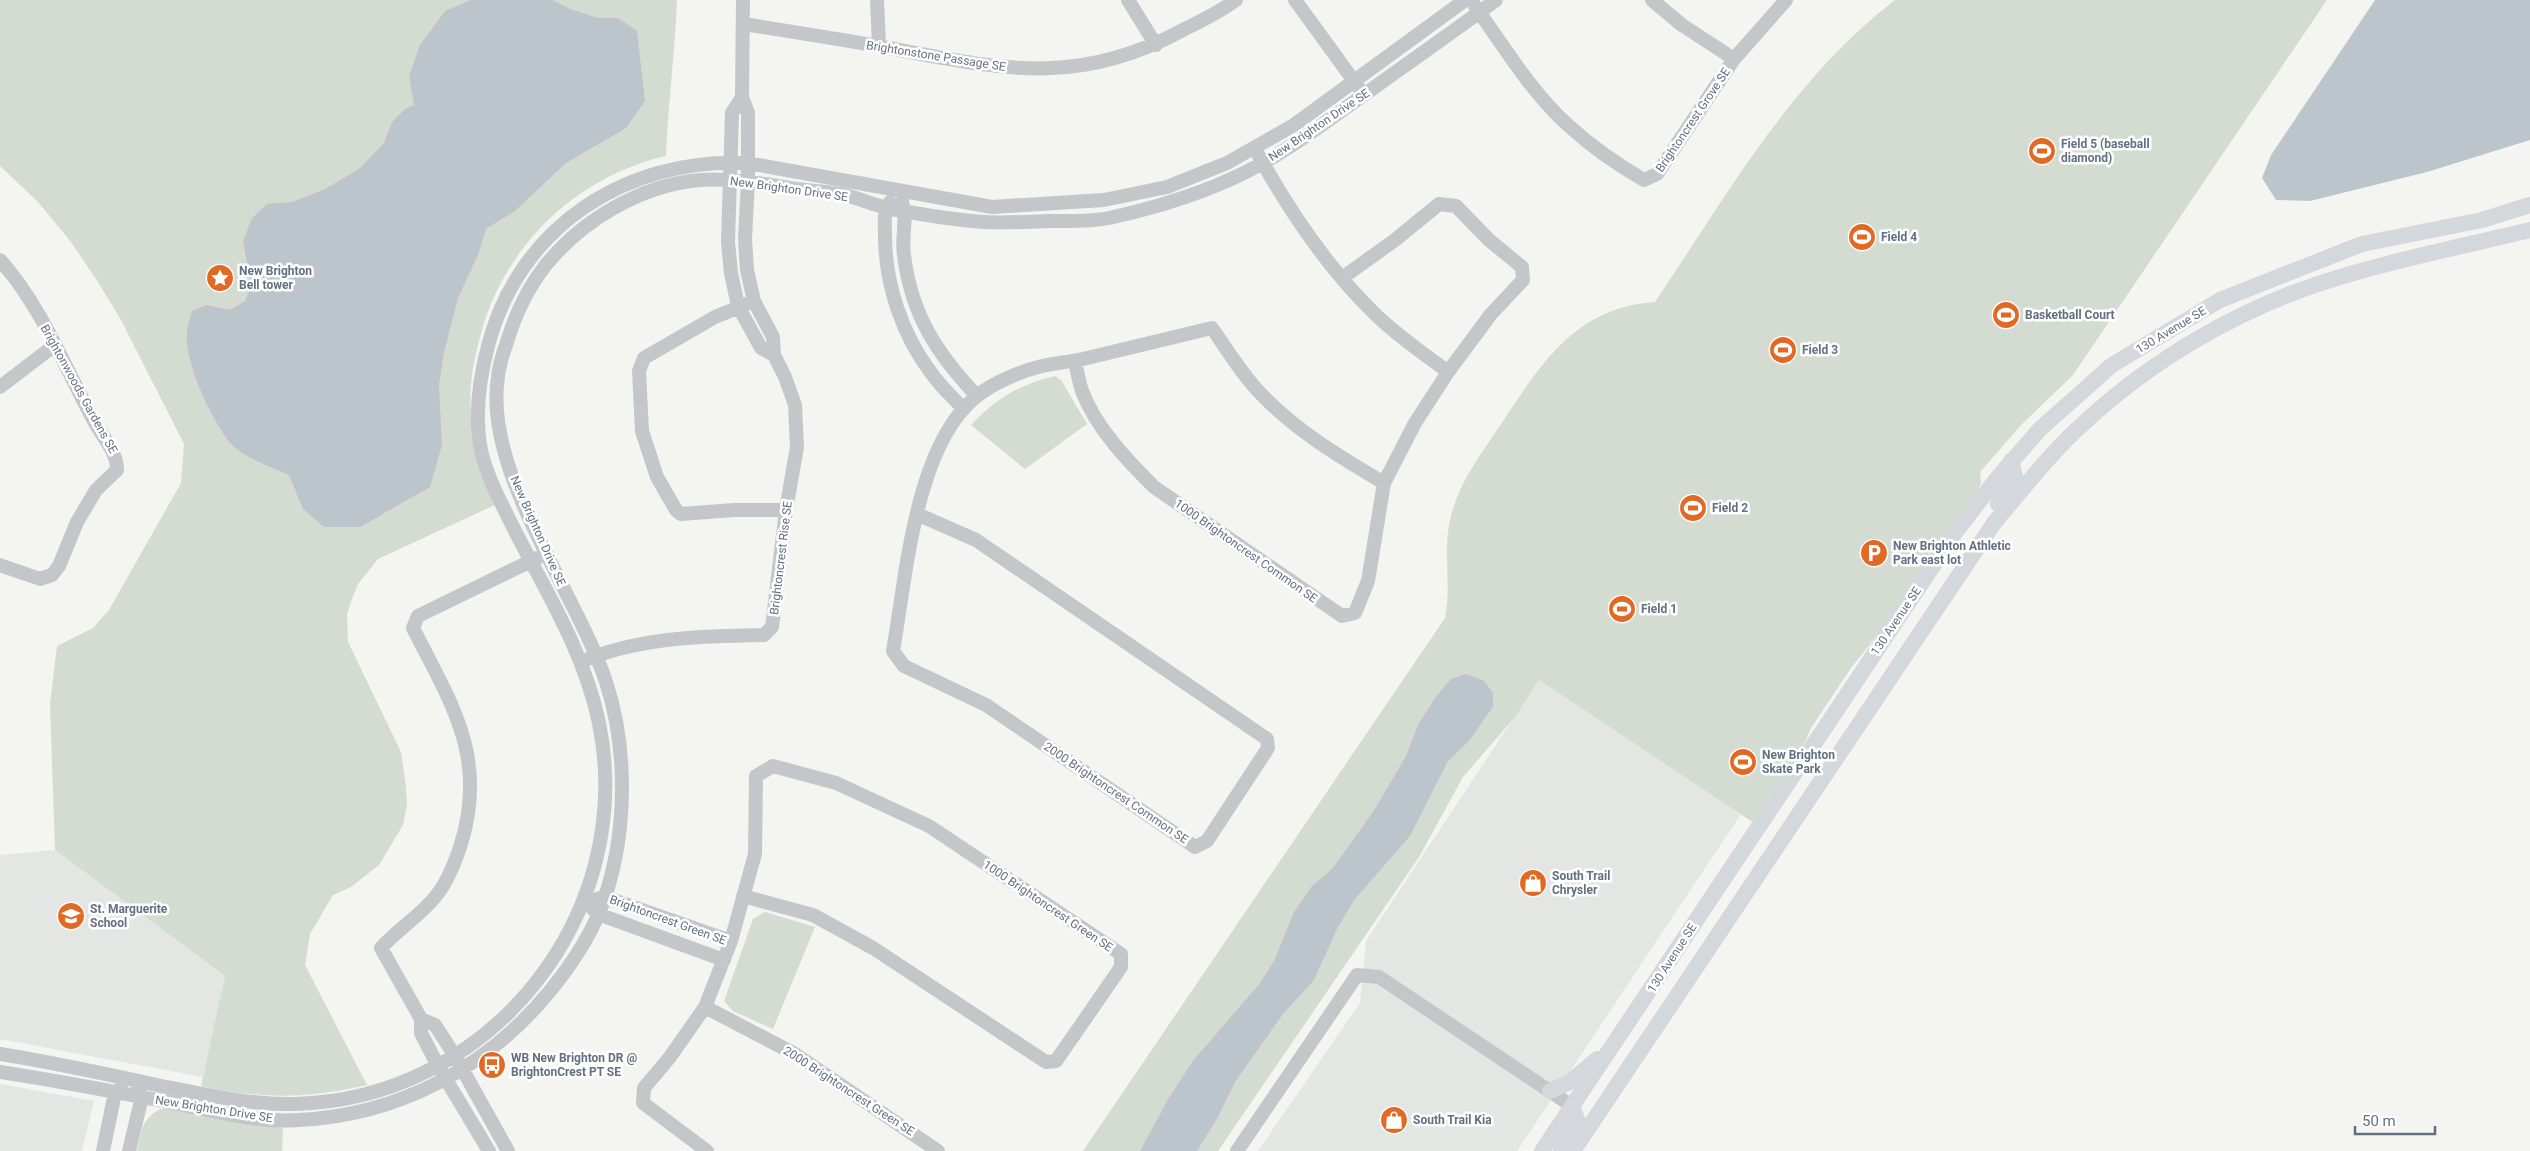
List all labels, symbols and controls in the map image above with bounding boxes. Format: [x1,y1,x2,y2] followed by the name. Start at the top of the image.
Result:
[865,38,1007,74] street label: Brightonstone Passage SE
[1653,65,1733,175] street label: Brightoncrest Grove SE
[1266,86,1372,164] street label: New Brighton Drive SE
[2027,136,2057,166] sports icon: Field 5 (baseball diamond)
[2061,137,2150,165] place label: Field 5 (baseball diamond)
[729,174,849,204] street label: New Brighton Drive SE
[1847,222,1877,252] sports icon: Field 4
[1881,230,1917,244] place label: Field 4
[205,263,235,293] place icon: New Brighton Bell tower
[239,264,312,292] place label: New Brighton Bell tower
[1991,300,2021,330] sports icon: Basketball Court
[2133,303,2209,356] street label: 130 Avenue SE
[2025,308,2115,322] place label: Basketball Court
[38,322,120,456] street label: Brightonwoods Gardens SE
[1768,335,1798,365] sports icon: Field 3
[1802,343,1838,357] place label: Field 3
[507,474,569,588] street label: New Brighton Drive SE
[1678,493,1708,523] sports icon: Field 2
[1172,496,1320,606] street label: 1000 Brightoncrest Common SE
[767,500,795,616] street label: Brightoncrest Rise SE
[1712,501,1748,515] place label: Field 2
[1859,538,1889,568] parking icon: New Brighton Athletic Park east lot
[1893,539,2011,567] place label: New Brighton Athletic Park east lot
[1868,584,1924,658] street label: 130 Avenue SE
[1607,594,1637,624] sports icon: Field 1
[1641,602,1677,616] place label: Field 1
[1041,739,1191,847] street label: 2000 Brightoncrest Common SE
[1728,747,1758,777] sports icon: New Brighton Skate Park
[1762,748,1835,776] place label: New Brighton Skate Park
[981,857,1116,955] street label: 1000 Brightoncrest Green SE
[1518,868,1548,898] shop icon: South Trail Chrysler
[1552,869,1610,897] place label: South Trail Chrysler
[608,892,728,948] street label: Brightoncrest Green SE
[56,901,86,931] school or university icon: St. Marguerite School
[90,902,168,930] place label: St. Marguerite School
[1645,921,1700,995] street label: 130 Avenue SE
[781,1043,917,1139] street label: 2000 Brightoncrest Green SE
[477,1050,507,1080] bus stop icon: WB New Brighton DR @ BrightonCrest PT SE
[511,1051,638,1079] place label: WB New Brighton DR @ BrightonCrest PT SE
[154,1093,274,1125] street label: New Brighton Drive SE
[2355,1104,2435,1136] scale bar
[1379,1105,1409,1135] shop icon: South Trail Kia
[2362,1112,2396,1130] text: 50 m
[1413,1113,1492,1127] place label: South Trail Kia

